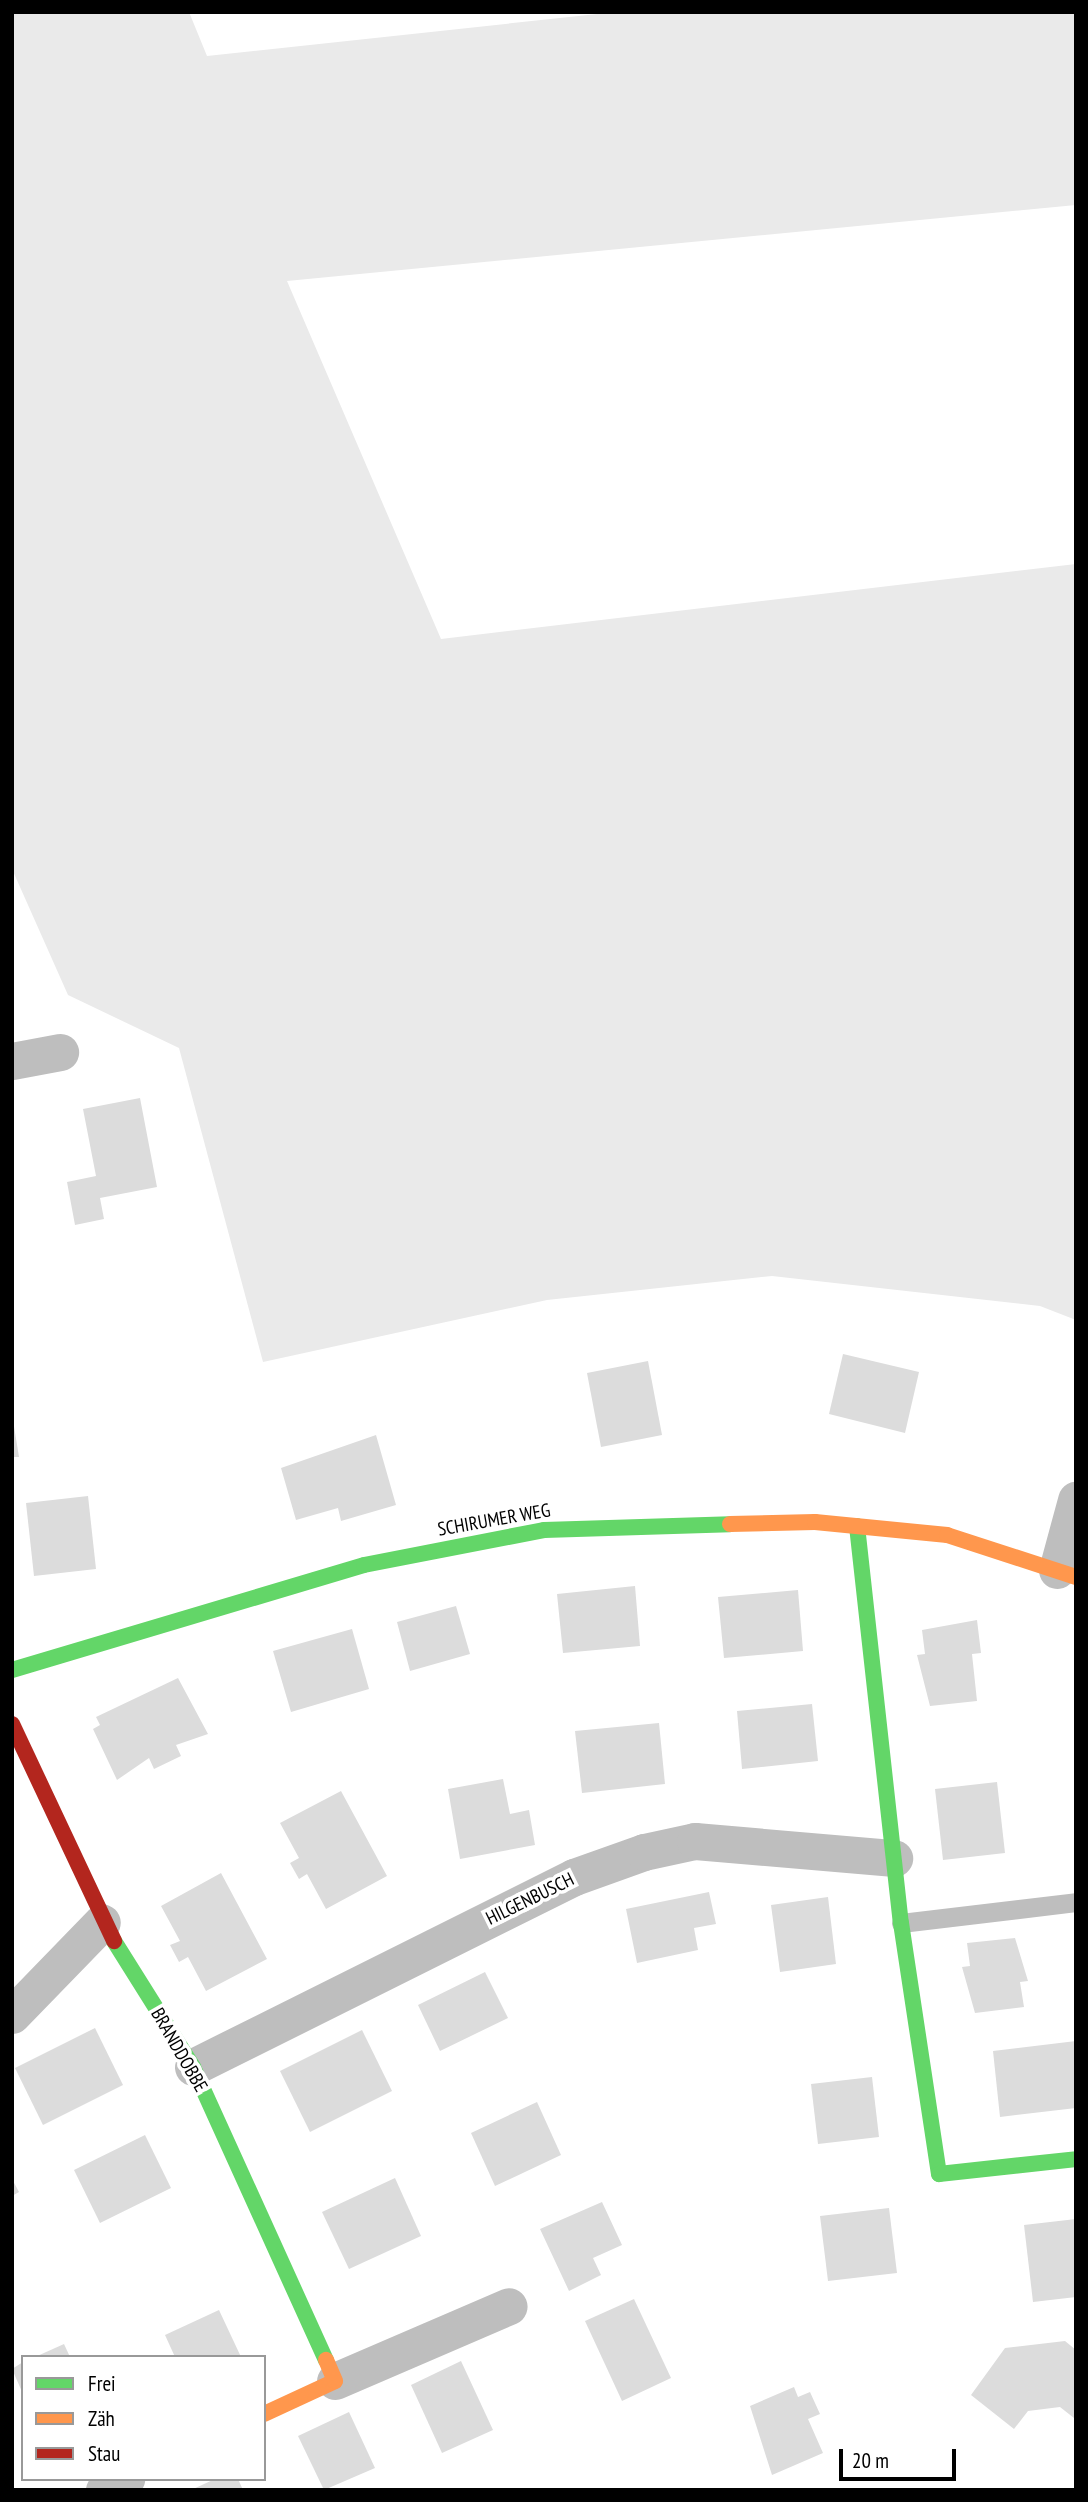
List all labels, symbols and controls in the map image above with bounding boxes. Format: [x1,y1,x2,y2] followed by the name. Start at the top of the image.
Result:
[436,1499,552,1541] street label: SCHIRUMER WEG
[482,1868,578,1930] street label: HILGENBUSCH
[146,2004,212,2096] street label: BRANDDOBBE
[21,2355,266,2481] legend
[88,2370,116,2397] text: Frei
[88,2405,115,2432] text: Zäh
[843,2436,960,2480] scale bar
[88,2440,120,2467] text: Stau
[852,2447,889,2474] text: 20 m

